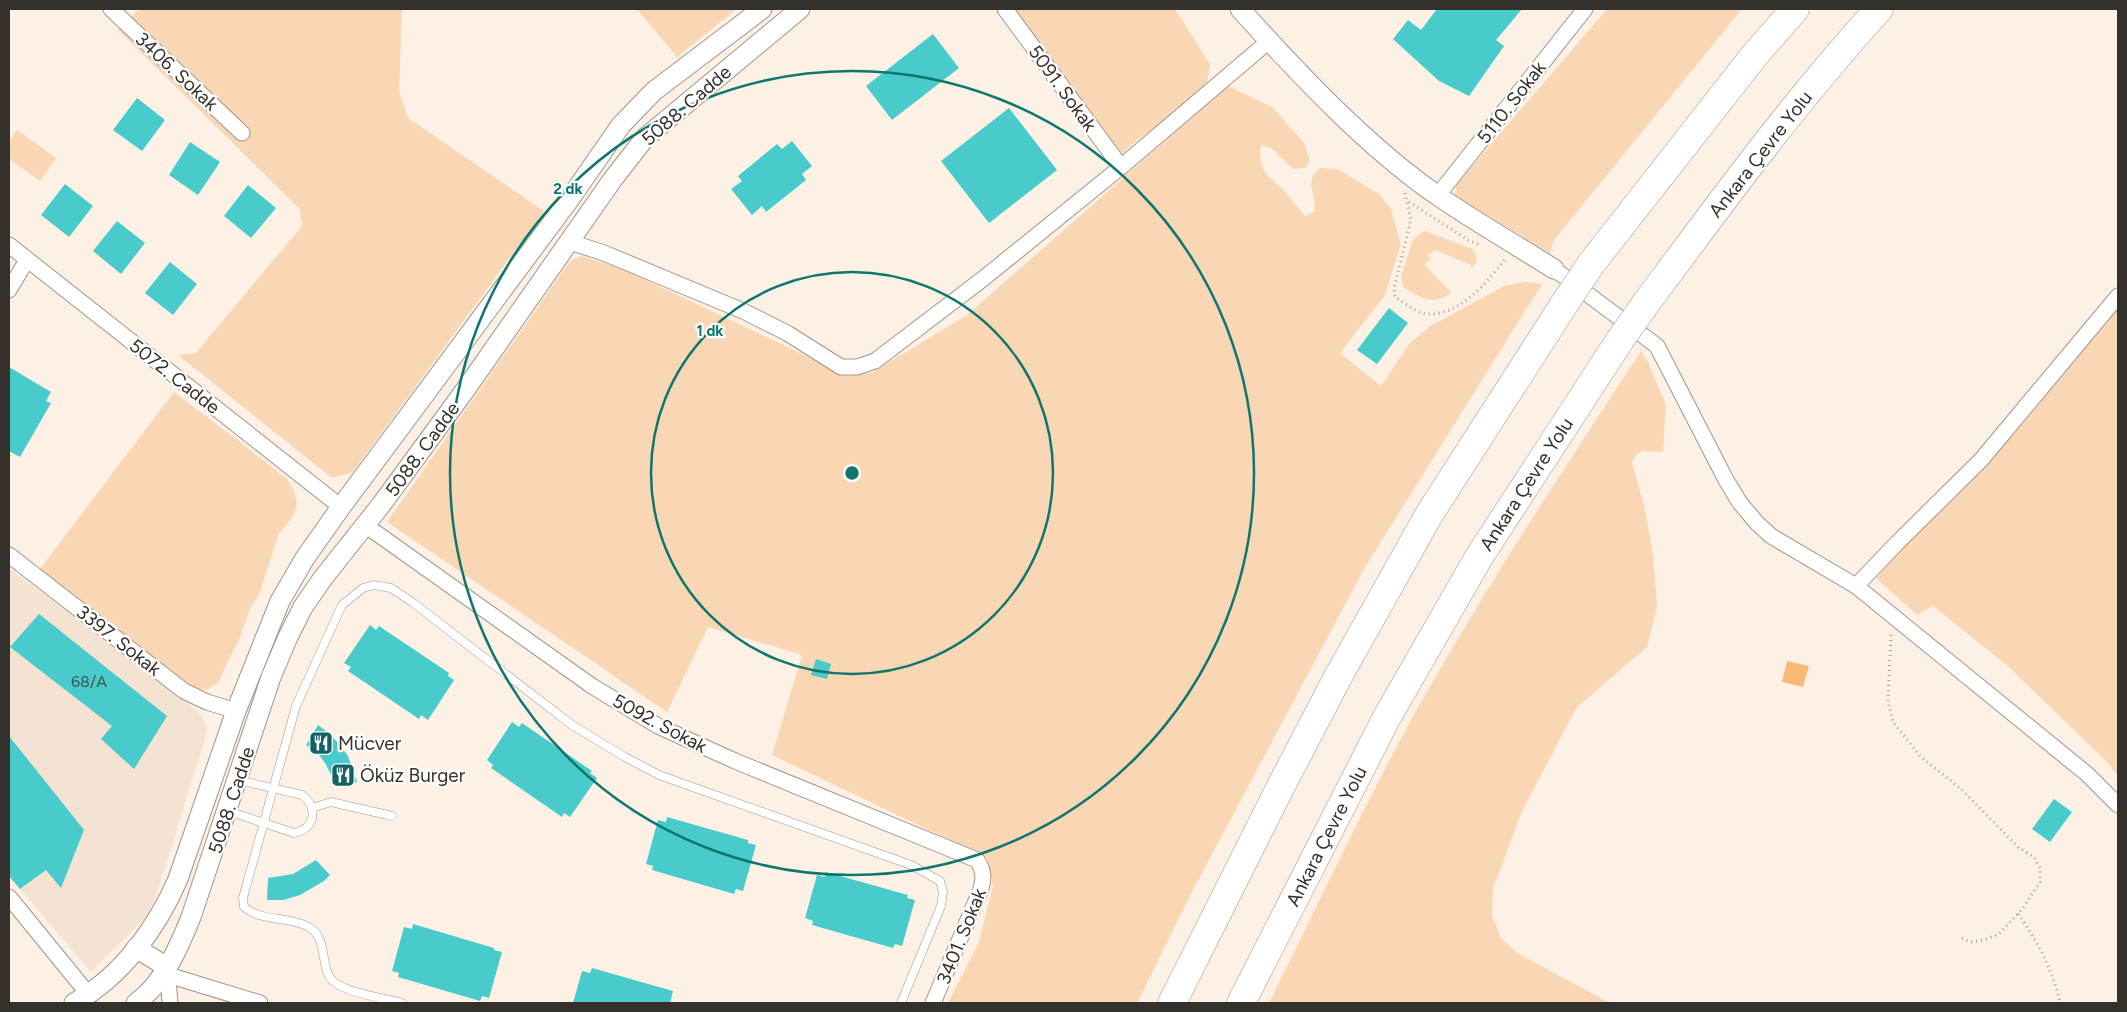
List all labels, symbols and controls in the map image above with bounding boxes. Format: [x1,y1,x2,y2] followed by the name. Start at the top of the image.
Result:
[131,27,223,116] street label: 3406. Sokak
[1024,41,1102,137] street label: 5091. Sokak
[1472,56,1551,148] street label: 5110. Sokak
[637,60,736,151] street label: 5088. Cadde
[1704,86,1817,222] street label: Ankara Çevre Yolu
[553,180,583,198] text: 2 dk
[697,322,723,340] text: 1 dk
[125,334,225,419] street label: 5072. Cadde
[380,398,464,501] street label: 5088. Cadde
[1475,413,1578,555] street label: Ankara Çevre Yolu
[843,464,861,482] centre of rings
[72,600,166,681] street label: 3397. Sokak
[71,672,107,691] house number: 68/A
[609,689,712,758] street label: 5092. Sokak
[308,730,334,756] restaurant icon: Mücver
[338,732,402,755] place label: Mücver
[203,744,260,857] street label: 5088. Cadde
[330,762,356,788] restaurant icon: Öküz Burger
[1281,762,1372,910] street label: Ankara Çevre Yolu
[360,764,466,787] place label: Öküz Burger
[932,884,991,988] street label: 3401. Sokak

